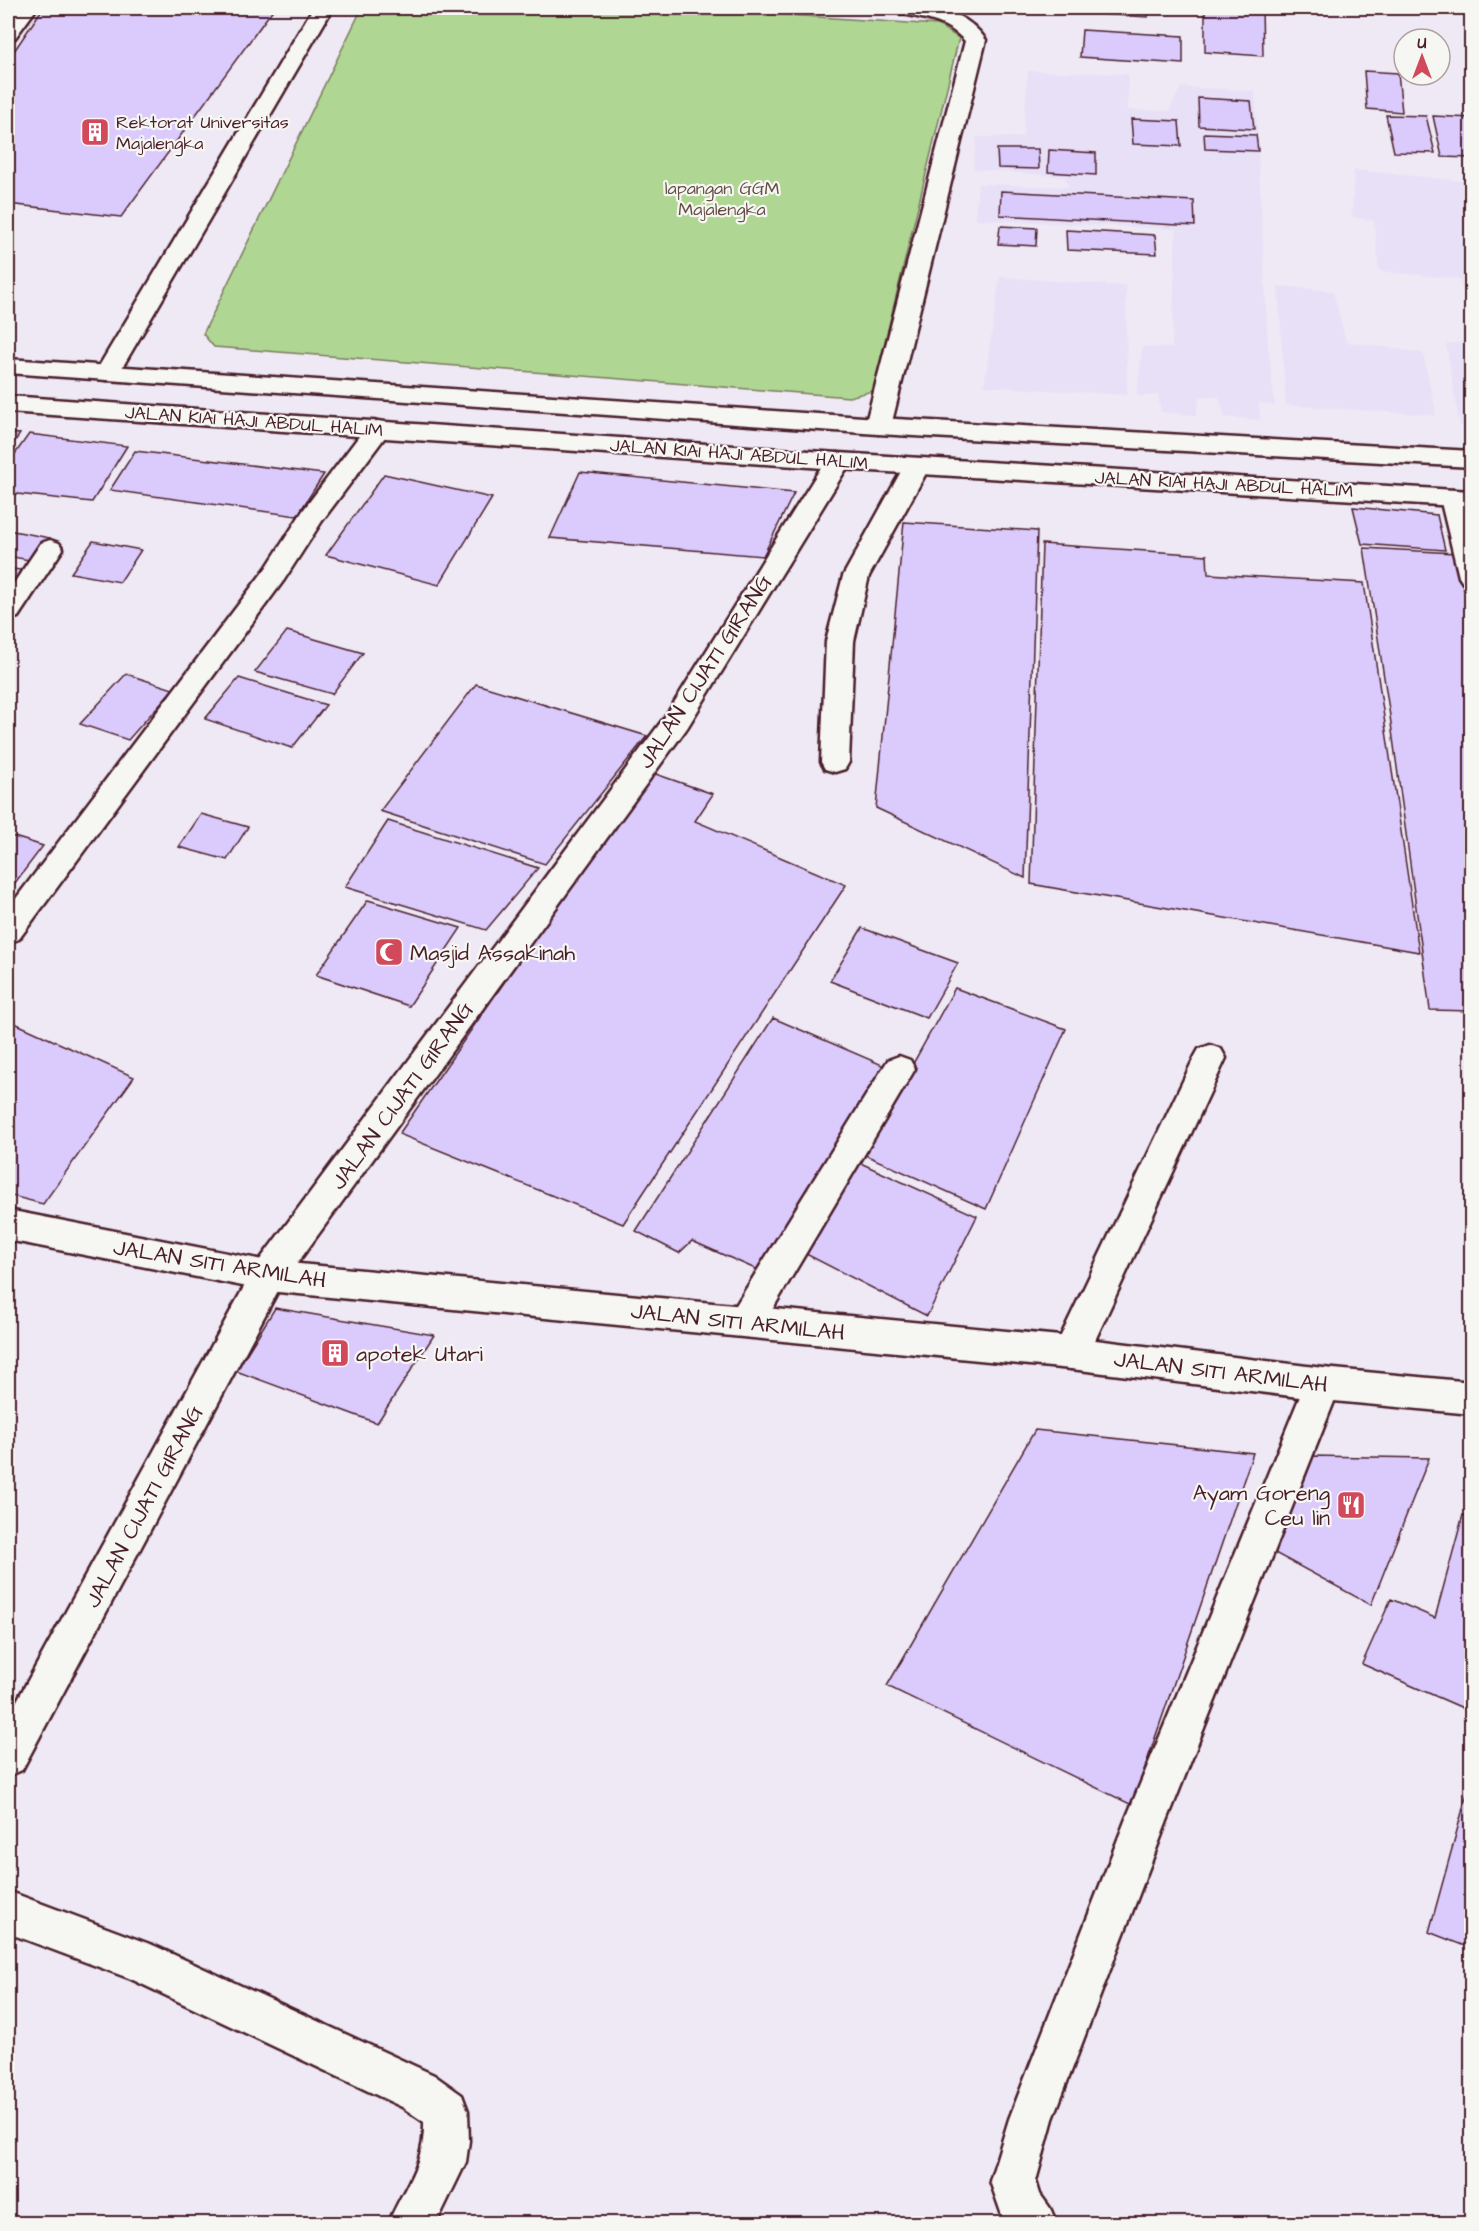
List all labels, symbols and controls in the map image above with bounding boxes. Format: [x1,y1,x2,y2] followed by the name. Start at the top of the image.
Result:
[1392,27,1452,87] north arrow
[1418,32,1427,54] text: U
[116,110,289,157] place label: Rektorat Universitas Majalengka
[79,116,111,148] building icon: Rektorat Universitas Majalengka
[665,176,779,223] park label: lapangan GGM Majalengka
[124,400,384,443] street label: JALAN KIAI HAJI ABDUL HALIM
[609,433,869,476] street label: JALAN KIAI HAJI ABDUL HALIM
[1094,465,1354,504] street label: JALAN KIAI HAJI ABDUL HALIM
[631,569,780,775] street label: JALAN CIJATI GIRANG
[373,936,405,968] mosque icon: Masjid Assakinah
[410,938,575,969] place label: Masjid Assakinah
[323,996,481,1196] street label: JALAN CIJATI GIRANG
[111,1232,328,1297] street label: JALAN SITI ARMILAH
[629,1296,846,1349] street label: JALAN SITI ARMILAH
[319,1337,351,1369] building icon: apotek Utari
[356,1339,483,1370] place label: apotek Utari
[1112,1344,1329,1401] street label: JALAN SITI ARMILAH
[78,1400,211,1614] street label: JALAN CIJATI GIRANG
[1193,1478,1330,1534] place label: Ayam Goreng Ceu lin
[1335,1489,1367,1521] restaurant icon: Ayam Goreng Ceu lin

